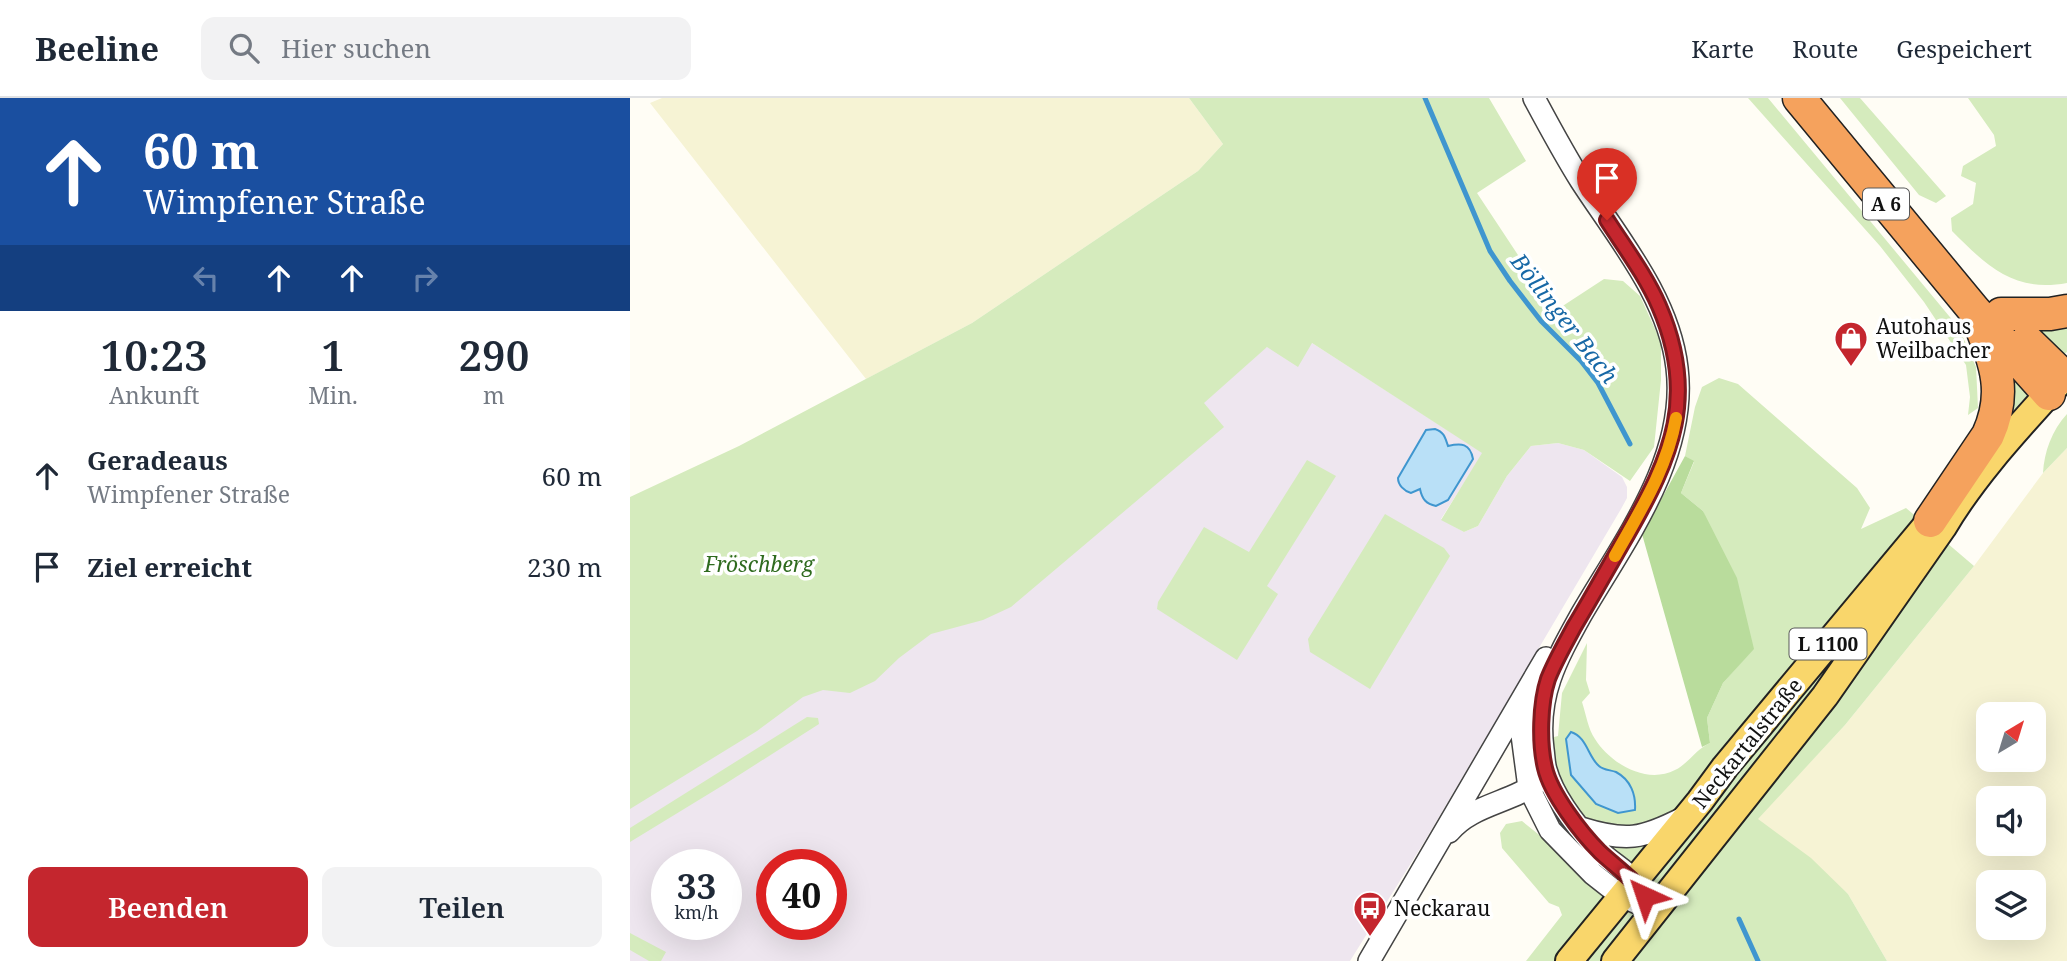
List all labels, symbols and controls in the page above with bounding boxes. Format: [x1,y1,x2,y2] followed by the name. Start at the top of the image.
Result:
[201,17,691,80] search box
[35,26,159,71] text: Beeline
[225,29,263,67] icon: search
[281,30,431,66] text: Hier suchen
[1691,32,1754,65] text: Karte
[1792,32,1858,65] text: Route
[1896,32,2032,65] text: Gespeichert
[143,117,259,183] text: 60 m
[28,126,119,217] icon: ahead
[1577,148,1637,220] pin
[1588,159,1626,197] icon: arrive
[143,180,426,223] text: Wimpfener Straße
[1863,188,1909,220] road number: A 6
[1503,245,1626,390] water label: Böllinger Bach
[187,259,225,297] icon: left
[260,259,298,297] icon: ahead
[333,259,371,297] icon: ahead
[406,259,444,297] icon: right
[1876,312,1991,364] place label: Autohaus Weilbacher
[1832,319,1870,368] shop icon: Autohaus Weilbacher
[101,326,208,383] text: 10:23
[321,326,345,383] text: 1
[458,326,529,383] text: 290
[109,379,199,411] text: Ankunft
[308,379,358,411] text: Min.
[483,379,505,411] text: m
[87,442,228,478] text: Geradeaus
[28,457,66,495] icon: ahead
[542,458,602,494] text: 60 m
[87,478,290,510] text: Wimpfener Straße
[28,548,66,586] icon: arrive
[87,549,252,585] text: Ziel erreicht
[527,549,602,585] text: 230 m
[703,550,815,578] park label: Fröschberg
[1790,628,1866,660] road number: L 1100
[1686,672,1808,814] street label: Neckartalstraße
[1976,702,2046,772] north arrow
[1976,702,2046,940] map controls
[1976,786,2046,856] button: sound
[756,849,847,940] speed limit sign: 40
[1608,859,1682,933] position arrow
[677,862,716,909] text: 33
[28,867,308,947] button: Beenden
[322,867,602,947] button: Teilen
[1976,870,2046,940] button: layers
[1351,889,1389,938] bus stop icon: Neckarau
[1394,894,1490,922] place label: Neckarau
[674,900,719,924] text: km/h

